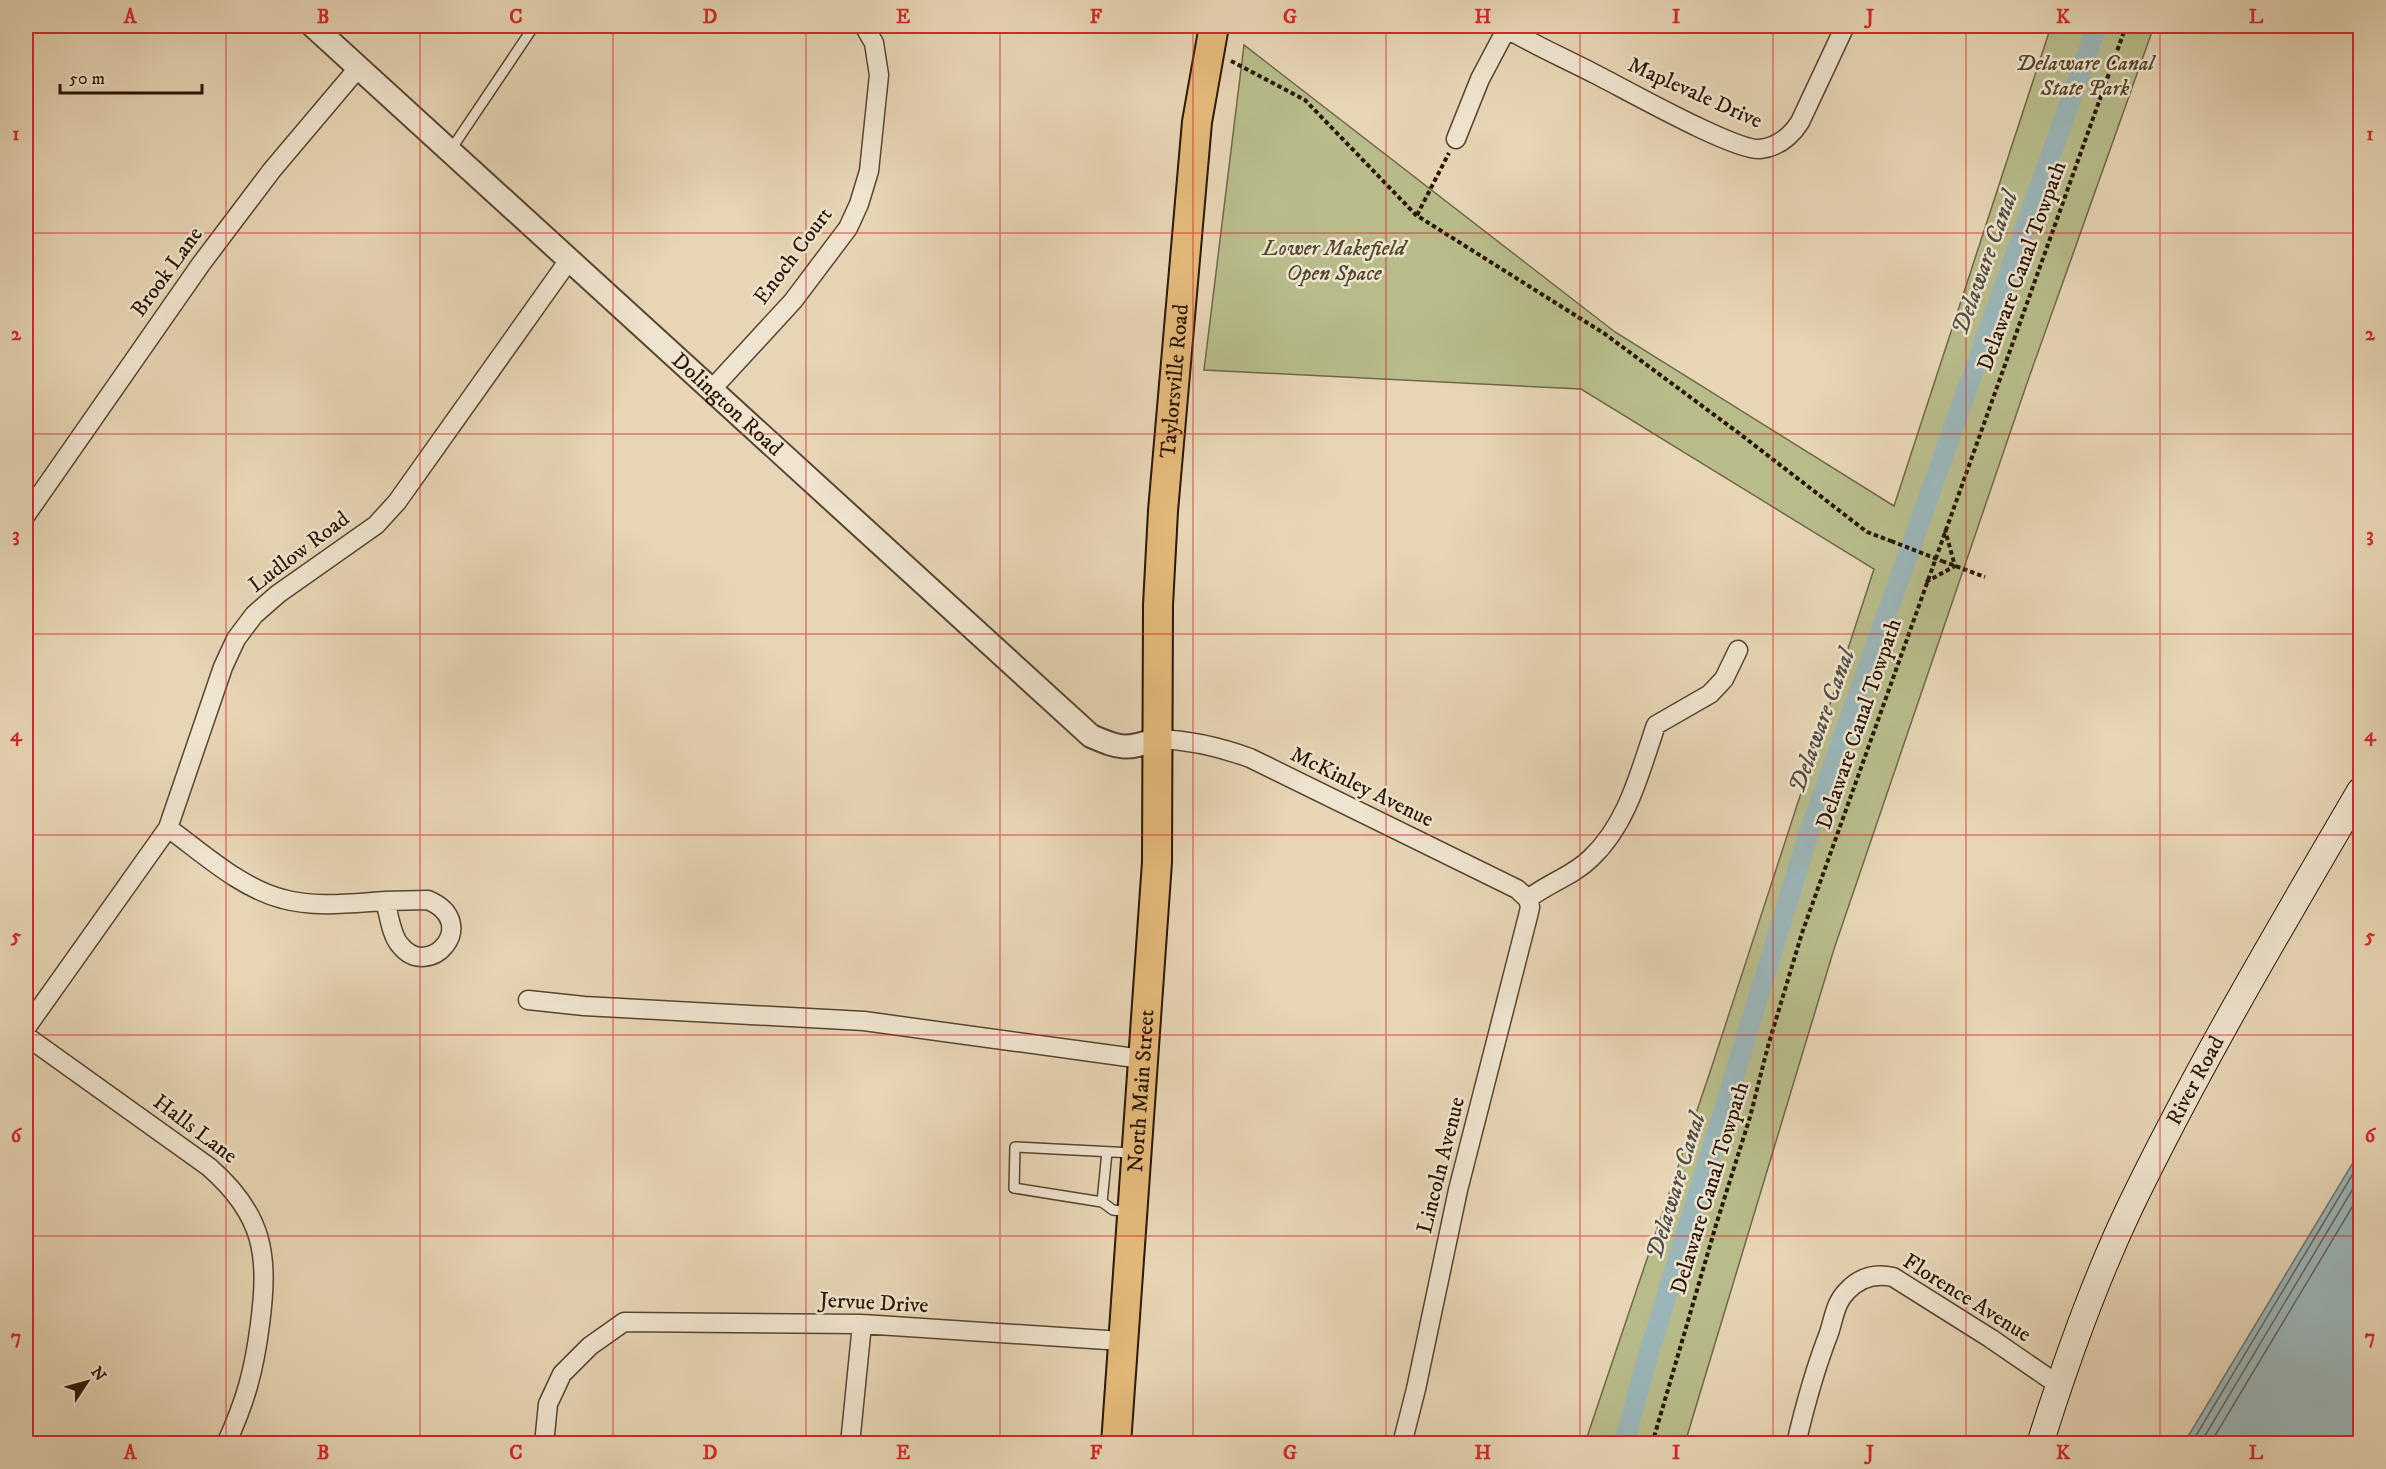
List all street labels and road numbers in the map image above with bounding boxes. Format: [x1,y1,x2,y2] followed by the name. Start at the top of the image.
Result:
[1624,51,1766,135] street label: Maplevale Drive
[1972,157,2073,374] street label: Delaware Canal Towpath
[748,202,838,310] street label: Enoch Court
[125,222,209,322] street label: Brook Lane
[1154,303,1195,459] street label: Taylorsville Road
[666,347,789,462] street label: Dolington Road
[243,505,355,599] street label: Ludlow Road
[1810,615,1908,833] street label: Delaware Canal Towpath
[1286,741,1438,833] street label: McKinley Avenue
[1122,1009,1160,1173] street label: North Main Street
[2160,1031,2230,1130] street label: River Road
[1665,1078,1755,1298] street label: Delaware Canal Towpath
[147,1088,243,1170] street label: Halls Lane
[1411,1094,1471,1236] street label: Lincoln Avenue
[1898,1248,2036,1348] street label: Florence Avenue
[817,1287,929,1319] street label: Jervue Drive

